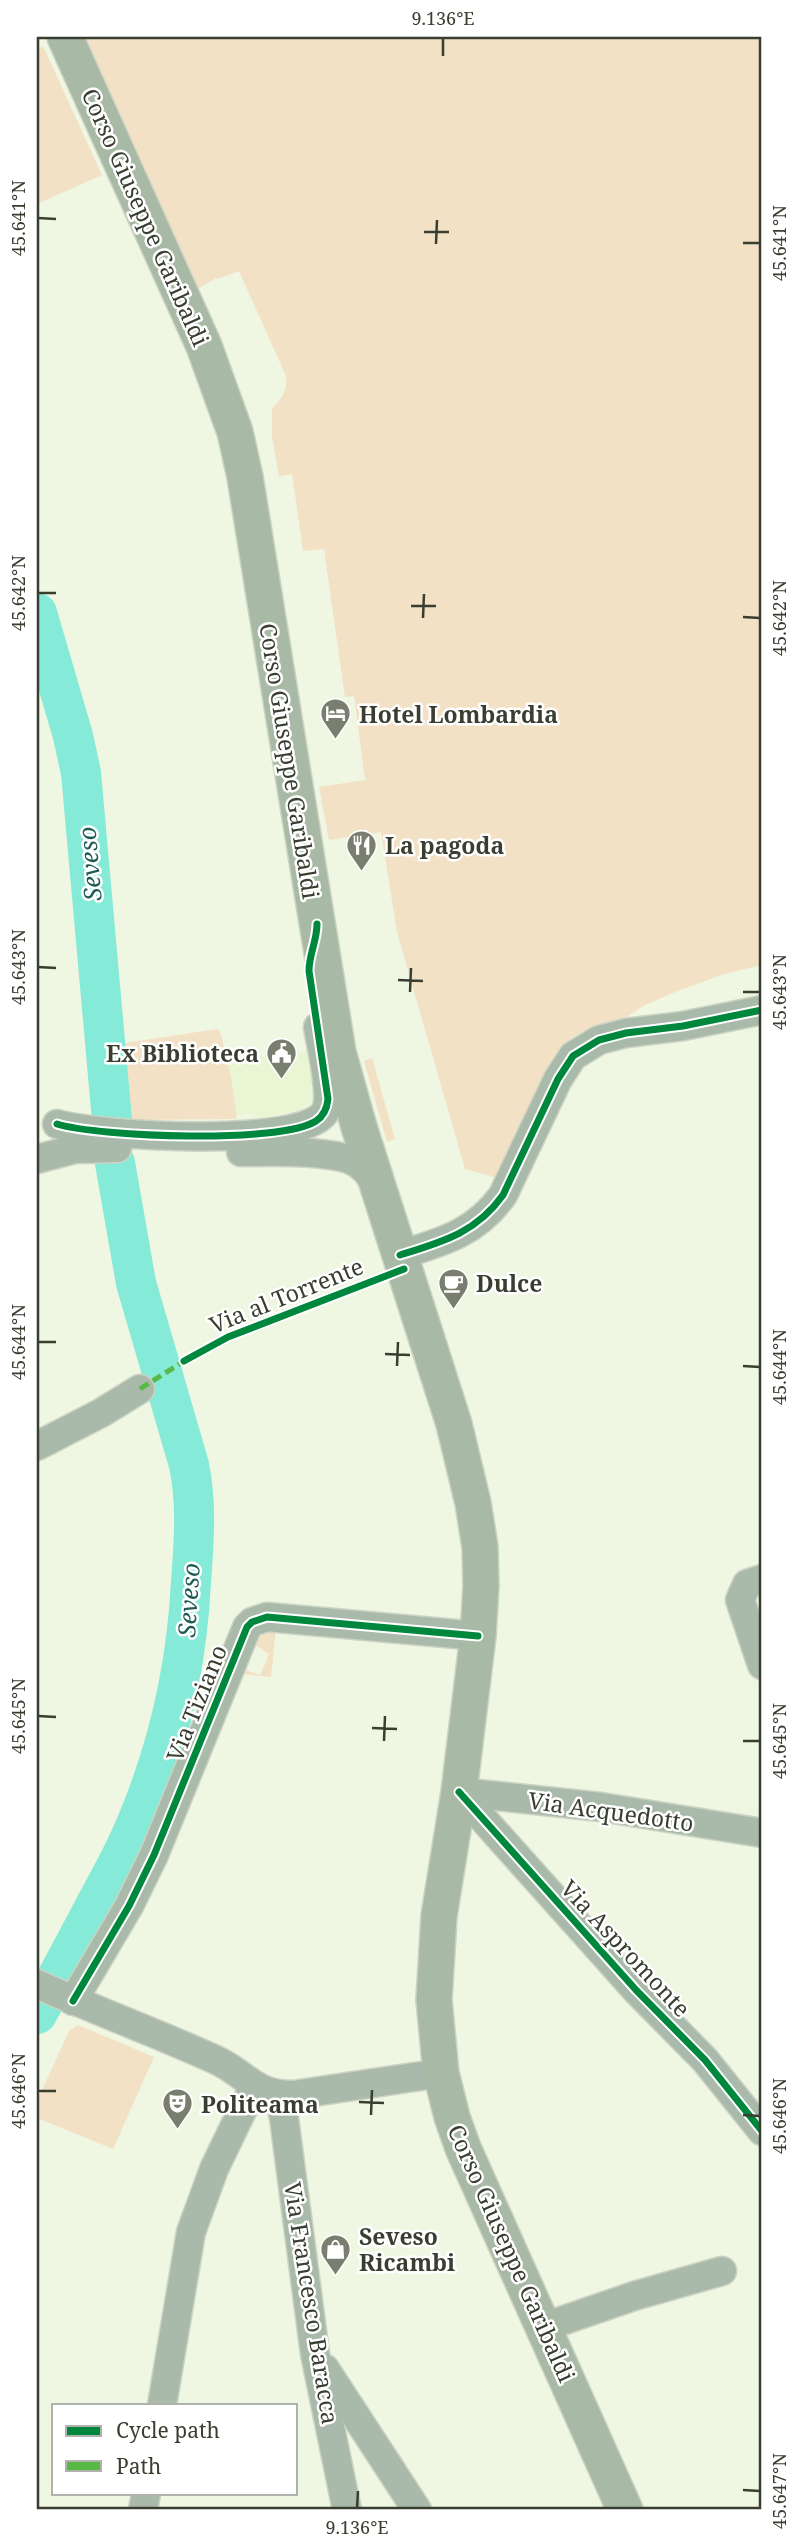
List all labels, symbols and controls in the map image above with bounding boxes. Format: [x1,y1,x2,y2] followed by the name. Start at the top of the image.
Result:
[411,6,475,30] text: 9.136°E
[75,83,218,351] street label: Corso Giuseppe Garibaldi
[6,180,30,256] text: 45.641°N
[767,205,791,281] text: 45.641°N
[6,555,30,631] text: 45.642°N
[767,580,791,656] text: 45.642°N
[252,621,328,902] street label: Corso Giuseppe Garibaldi
[319,697,353,741] hotel icon: Hotel Lombardia
[359,698,558,730] place label: Hotel Lombardia
[69,825,109,903] water label: Seveso
[345,828,379,872] restaurant icon: La pagoda
[385,829,504,861] place label: La pagoda
[6,929,30,1005] text: 45.643°N
[767,954,791,1030] text: 45.643°N
[265,1036,299,1080] public building icon: Ex Biblioteca
[106,1037,259,1069] place label: Ex Biblioteca
[204,1250,368,1340] street label: Via al Torrente
[436,1266,470,1310] cafe icon: Dulce
[476,1267,542,1299] place label: Dulce
[6,1304,30,1380] text: 45.644°N
[767,1329,791,1405] text: 45.644°N
[169,1562,207,1638] water label: Seveso
[158,1640,234,1766] street label: Via Tiziano
[6,1678,30,1754] text: 45.645°N
[767,1703,791,1779] text: 45.645°N
[526,1784,696,1838] street label: Via Acquedotto
[554,1872,698,2024] street label: Via Aspromonte
[6,2053,30,2129] text: 45.646°N
[767,2078,791,2154] text: 45.646°N
[161,2087,195,2131] theatre icon: Politeama
[201,2088,319,2120] place label: Politeama
[441,2119,584,2387] street label: Corso Giuseppe Garibaldi
[277,2180,347,2426] street label: Via Francesco Baracca
[359,2220,455,2278] place label: Seveso Ricambi
[319,2232,353,2276] shop icon: Seveso Ricambi
[52,2404,298,2494] legend
[116,2416,220,2444] text: Cycle path
[116,2452,161,2480] text: Path
[767,2453,791,2529] text: 45.647°N
[325,2515,389,2539] text: 9.136°E

